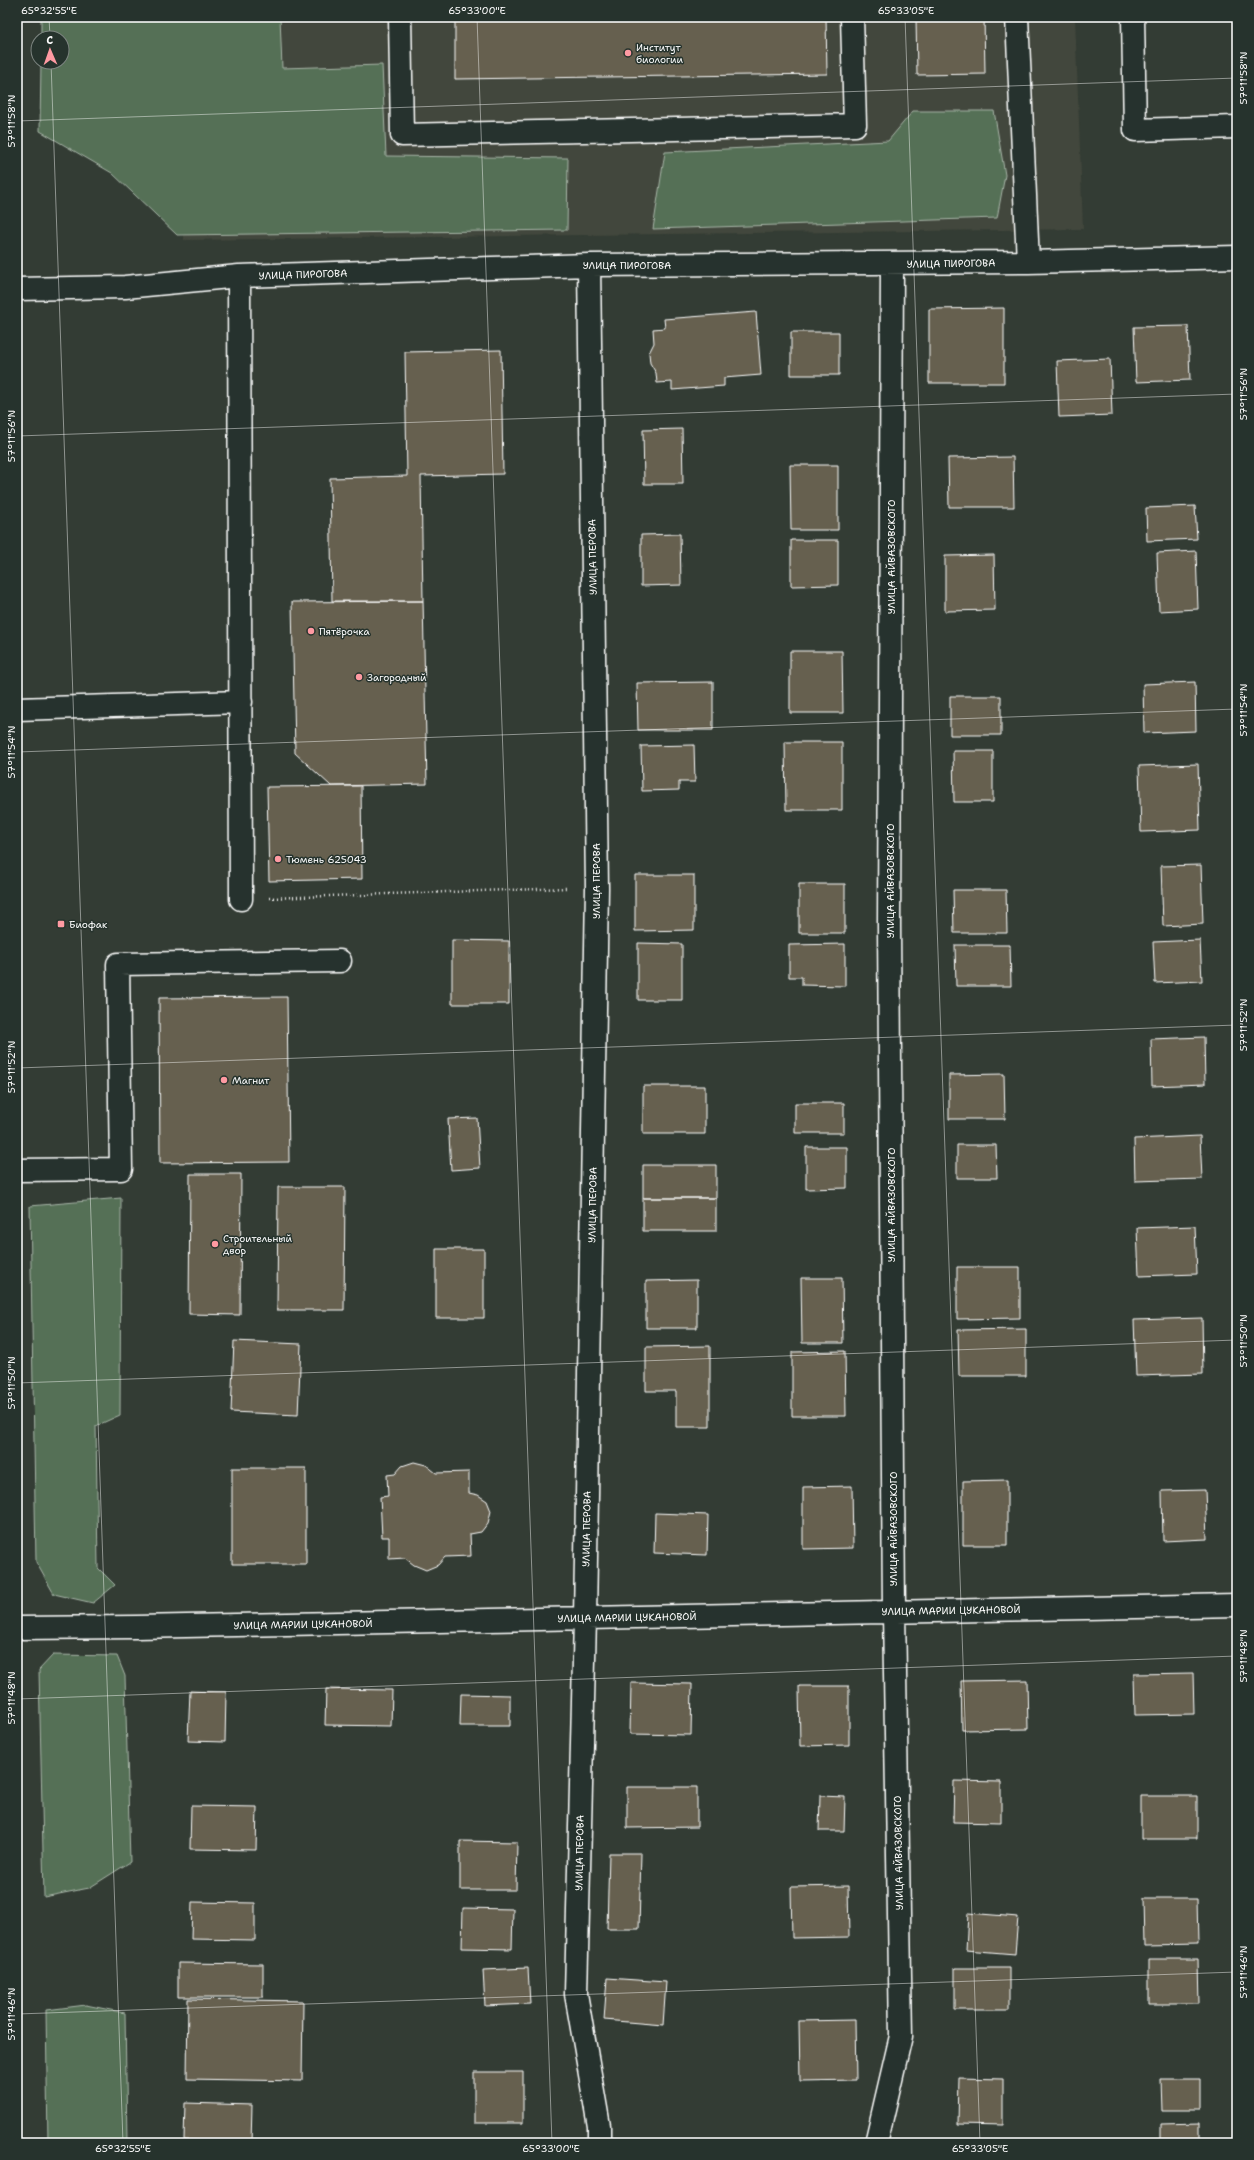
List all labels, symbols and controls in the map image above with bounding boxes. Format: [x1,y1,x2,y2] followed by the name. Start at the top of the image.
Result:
[21,4,77,17] text: 65°32'55"E
[448,4,506,17] text: 65°33'00"E
[878,4,934,17] text: 65°33'05"E
[30,30,70,70] north arrow
[46,33,54,48] text: С
[636,41,683,66] place label: Институт биологии
[623,48,633,58] marker: Институт биологии
[1237,52,1250,104] text: 57°11'58"N
[5,95,18,147] text: 57°11'58"N
[907,256,995,271] street label: УЛИЦА ПИРОГОВА
[583,259,671,272] street label: УЛИЦА ПИРОГОВА
[258,266,348,283] street label: УЛИЦА ПИРОГОВА
[1237,368,1250,420] text: 57°11'56"N
[5,410,18,462] text: 57°11'56"N
[885,500,898,614] street label: УЛИЦА АЙВАЗОВСКОГО
[585,519,600,595] street label: УЛИЦА ПЕРОВА
[319,625,370,638] place label: Пятёрочка
[306,626,316,636] marker: Пятёрочка
[367,671,427,684] place label: Загородный
[354,672,364,682] marker: Загородный
[1237,684,1250,736] text: 57°11'54"N
[5,726,18,778] text: 57°11'54"N
[884,824,897,938] street label: УЛИЦА АЙВАЗОВСКОГО
[590,843,603,919] street label: УЛИЦА ПЕРОВА
[286,853,367,866] place label: Тюмень 625043
[273,854,283,864] marker: Тюмень 625043
[69,918,108,931] place label: Биофак
[56,919,66,929] marker: Биофак
[1237,999,1250,1051] text: 57°11'52"N
[5,1041,18,1093] text: 57°11'52"N
[232,1074,270,1087] place label: Магнит
[219,1075,229,1085] marker: Магнит
[885,1148,898,1262] street label: УЛИЦА АЙВАЗОВСКОГО
[585,1167,600,1243] street label: УЛИЦА ПЕРОВА
[223,1232,293,1257] place label: Строительный двор
[210,1239,220,1249] marker: Строительный двор
[1237,1314,1250,1368] text: 57°11'50"N
[5,1356,18,1410] text: 57°11'50"N
[887,1472,900,1586] street label: УЛИЦА АЙВАЗОВСКОГО
[579,1491,594,1567] street label: УЛИЦА ПЕРОВА
[881,1603,1021,1618] street label: УЛИЦА МАРИИ ЦУКАНОВОЙ
[557,1610,697,1625] street label: УЛИЦА МАРИИ ЦУКАНОВОЙ
[233,1617,373,1632] street label: УЛИЦА МАРИИ ЦУКАНОВОЙ
[1237,1629,1250,1683] text: 57°11'48"N
[5,1671,18,1725] text: 57°11'48"N
[891,1796,906,1910] street label: УЛИЦА АЙВАЗОВСКОГО
[572,1815,587,1891] street label: УЛИЦА ПЕРОВА
[1237,1946,1250,1998] text: 57°11'46"N
[5,1988,18,2040] text: 57°11'46"N
[95,2142,151,2155] text: 65°32'55"E
[522,2142,580,2155] text: 65°33'00"E
[952,2142,1008,2155] text: 65°33'05"E

